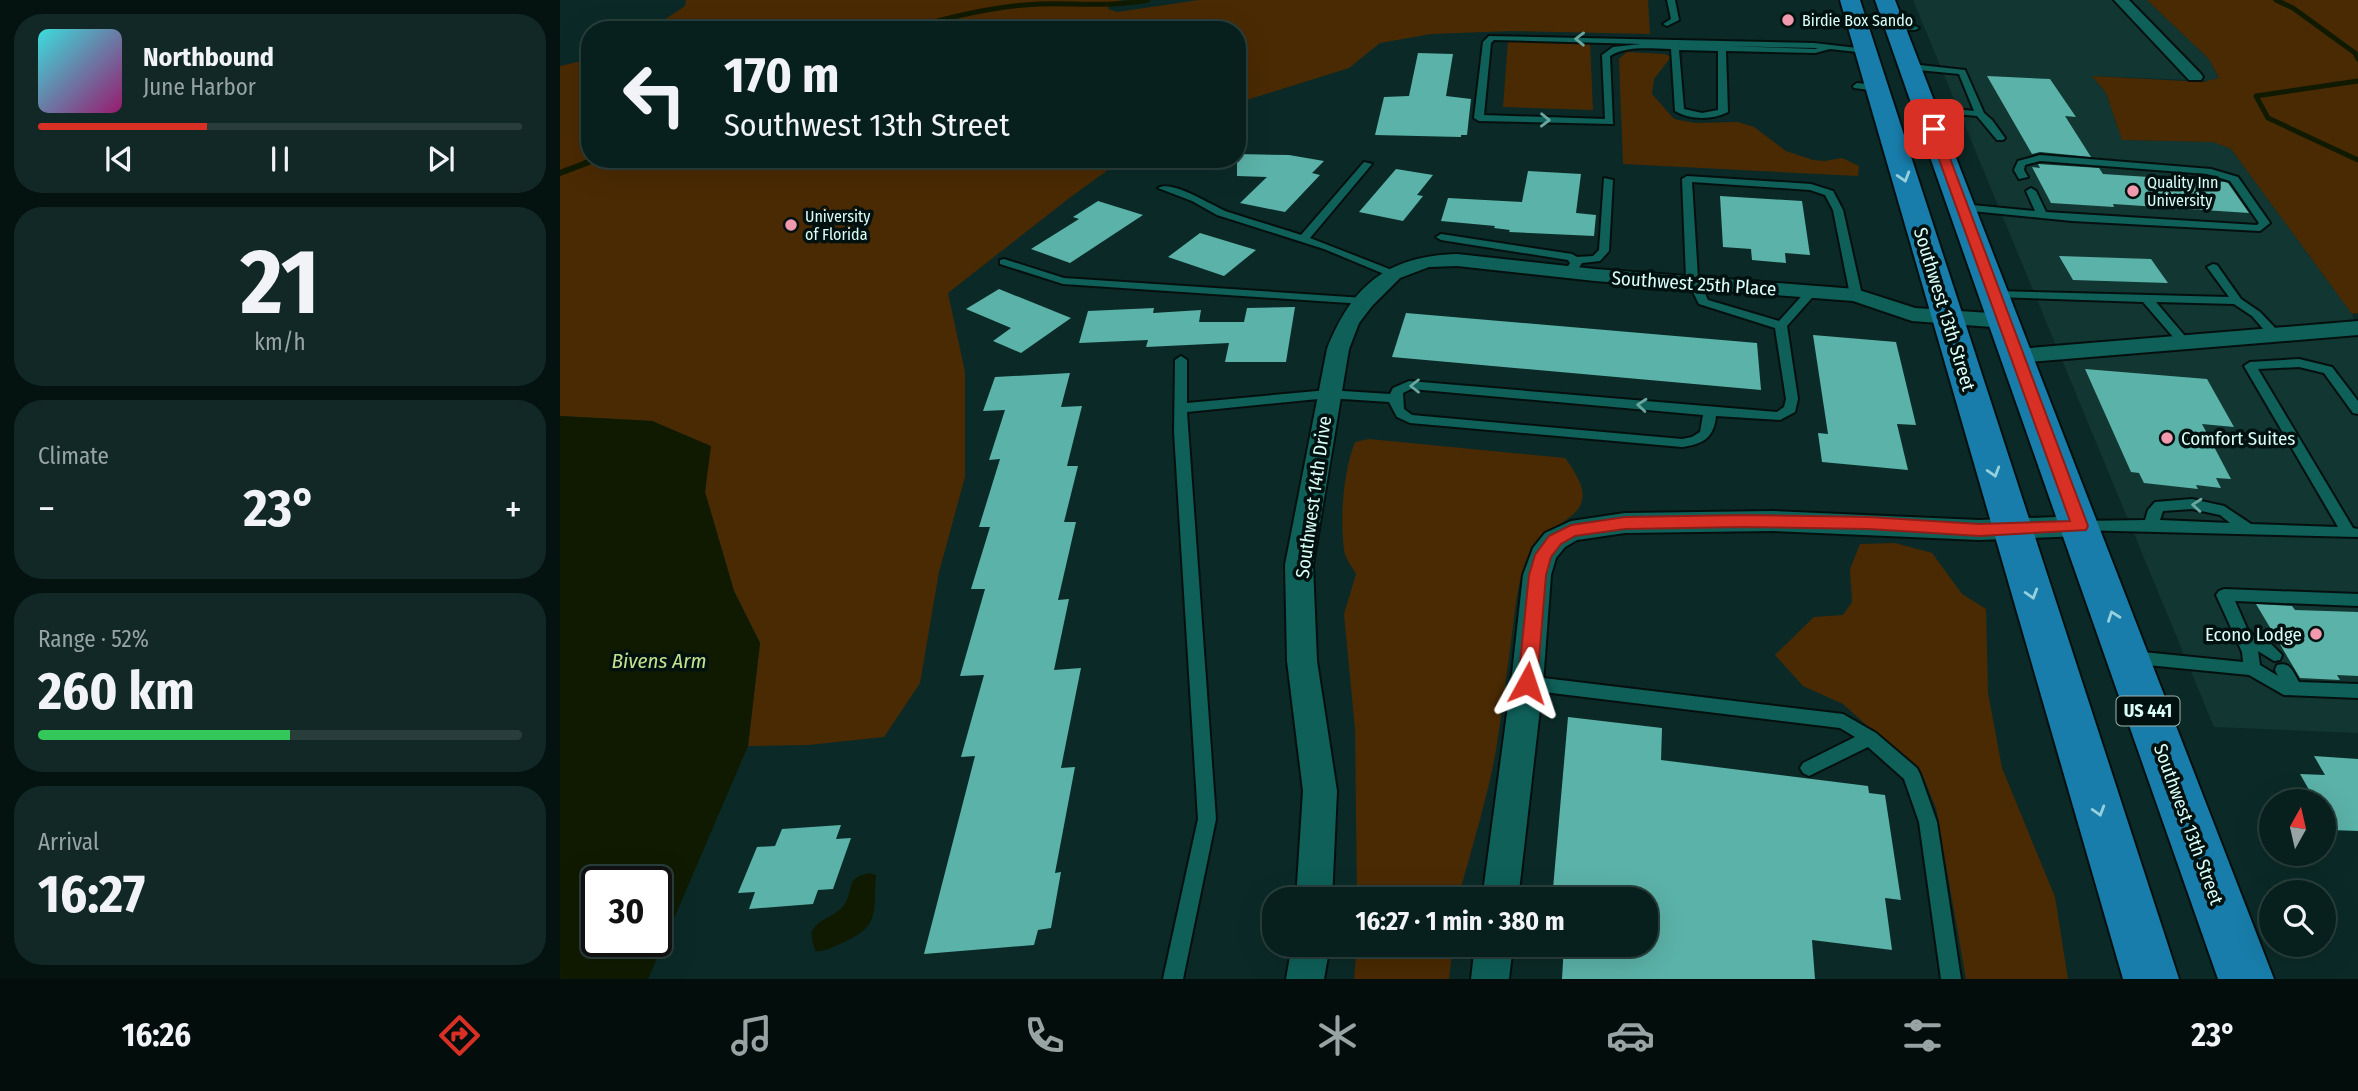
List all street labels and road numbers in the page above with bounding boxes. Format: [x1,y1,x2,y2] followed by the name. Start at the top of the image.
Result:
[1909,225,1981,394] street label: Southwest 13th Street
[1611,266,1777,301] street label: Southwest 25th Place
[1291,414,1336,580] street label: Southwest 14th Drive
[2116,696,2180,726] road number: US 441
[2149,741,2229,909] street label: Southwest 13th Street

